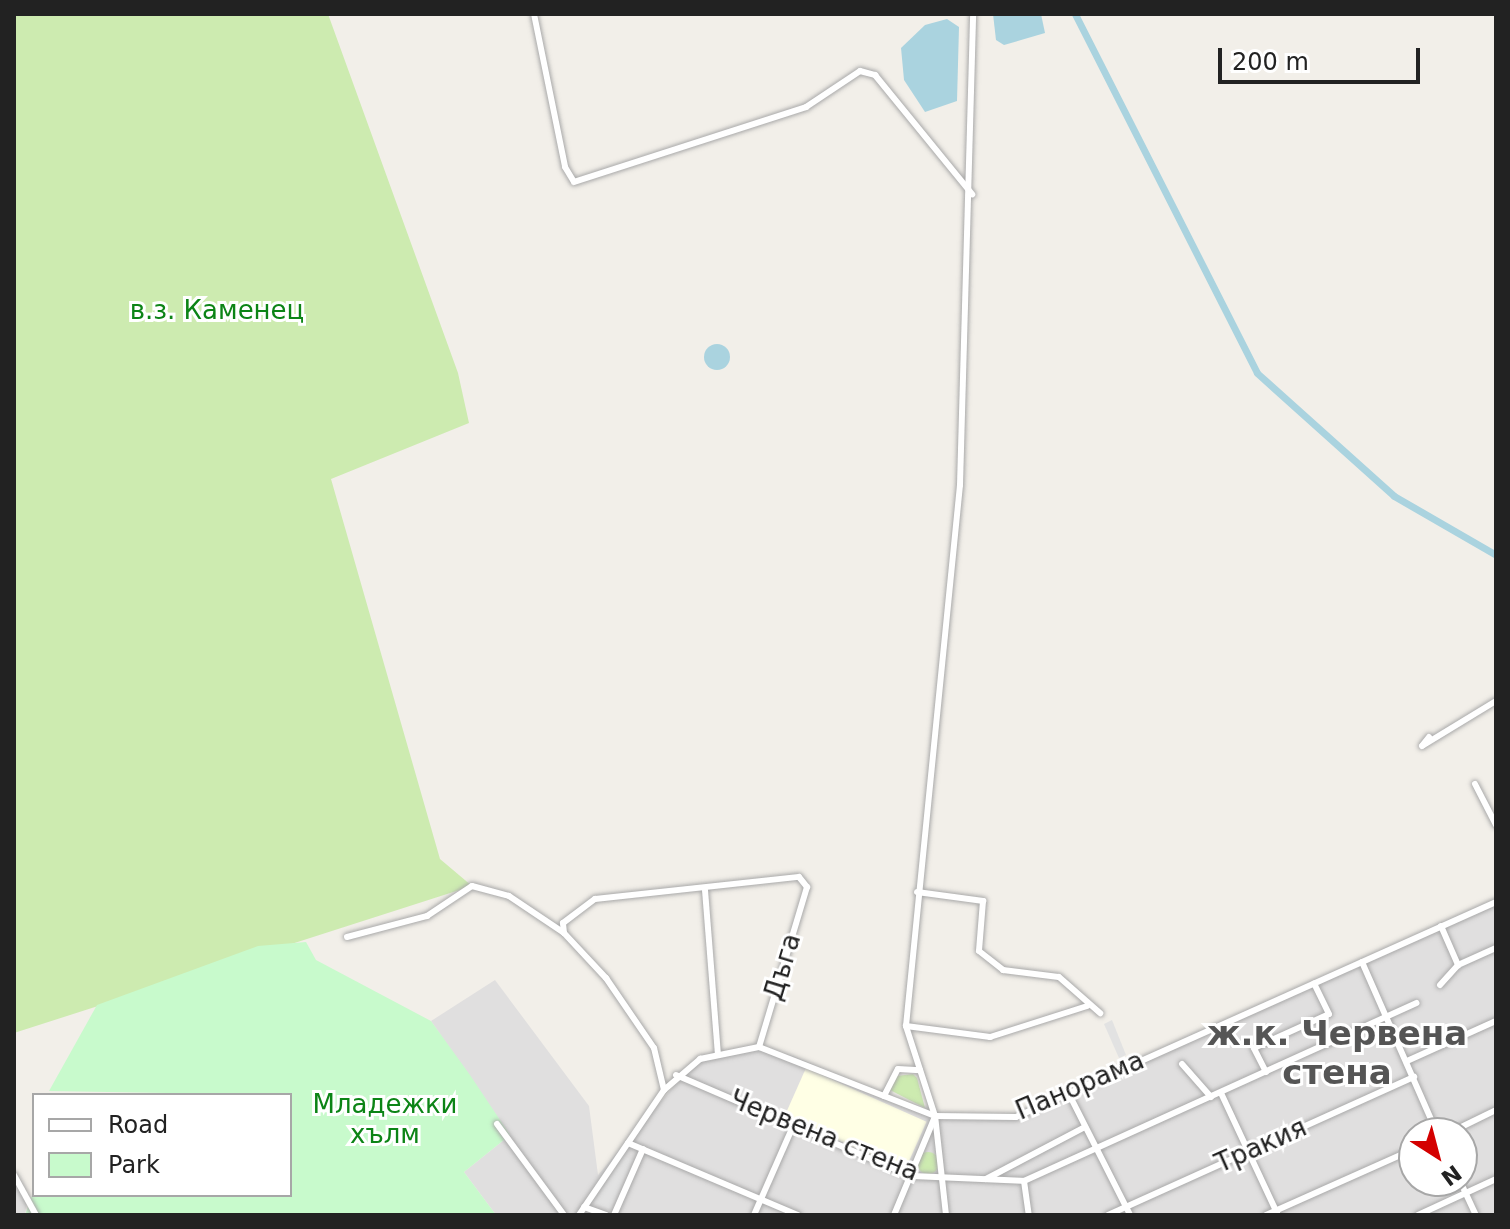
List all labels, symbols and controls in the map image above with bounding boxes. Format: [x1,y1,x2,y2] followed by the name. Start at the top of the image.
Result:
[1222,32,1424,82] scale bar
[1232,48,1309,76] text: 200 m
[130,295,304,327] park label: в.з. Каменец
[758,930,808,1004] street label: Дъга
[1207,1013,1467,1092] district label: ж.к. Червена стена
[1011,1045,1149,1127] street label: Панорама
[725,1084,923,1188] street label: Червена стена
[313,1089,457,1150] park label: Младежки хълм
[32,1093,292,1197] legend
[108,1111,168,1139] text: Road
[1211,1112,1311,1180] street label: Тракия
[1398,1117,1478,1197] north arrow
[108,1151,160,1179] text: Park
[1436,1160,1466,1191] text: N

